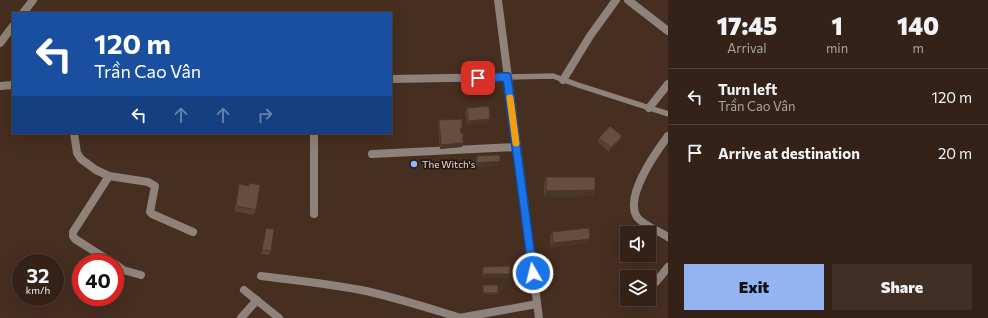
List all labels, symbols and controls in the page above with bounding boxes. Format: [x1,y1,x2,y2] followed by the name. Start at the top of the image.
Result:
[717,11,777,40] text: 17:45
[831,11,843,40] text: 1
[897,11,939,40] text: 140
[94,26,171,60] text: 120 m
[28,28,80,80] icon: left
[727,40,767,56] text: Arrival
[826,40,848,56] text: min
[912,40,924,56] text: m
[94,60,201,82] text: Trần Cao Vân
[461,61,495,95] pin
[467,67,489,89] icon: arrive
[718,80,777,98] text: Turn left
[684,86,706,108] icon: left
[932,88,972,106] text: 120 m
[718,98,795,114] text: Trần Cao Vân
[128,104,150,126] icon: left
[170,104,192,126] icon: ahead
[212,104,234,126] icon: ahead
[254,104,276,126] icon: right
[684,142,706,164] icon: arrive
[718,144,860,162] text: Arrive at destination
[938,144,972,162] text: 20 m
[422,158,476,170] place label: The Witch's
[409,159,419,169] marker: The Witch's
[620,226,656,306] map controls
[620,226,656,262] button: sound
[512,252,554,294] position arrow
[72,254,124,306] speed limit sign: 40
[27,263,49,287] text: 32
[684,264,824,310] button: Exit
[832,264,972,310] button: Share
[620,270,656,306] button: layers
[26,284,50,296] text: km/h

